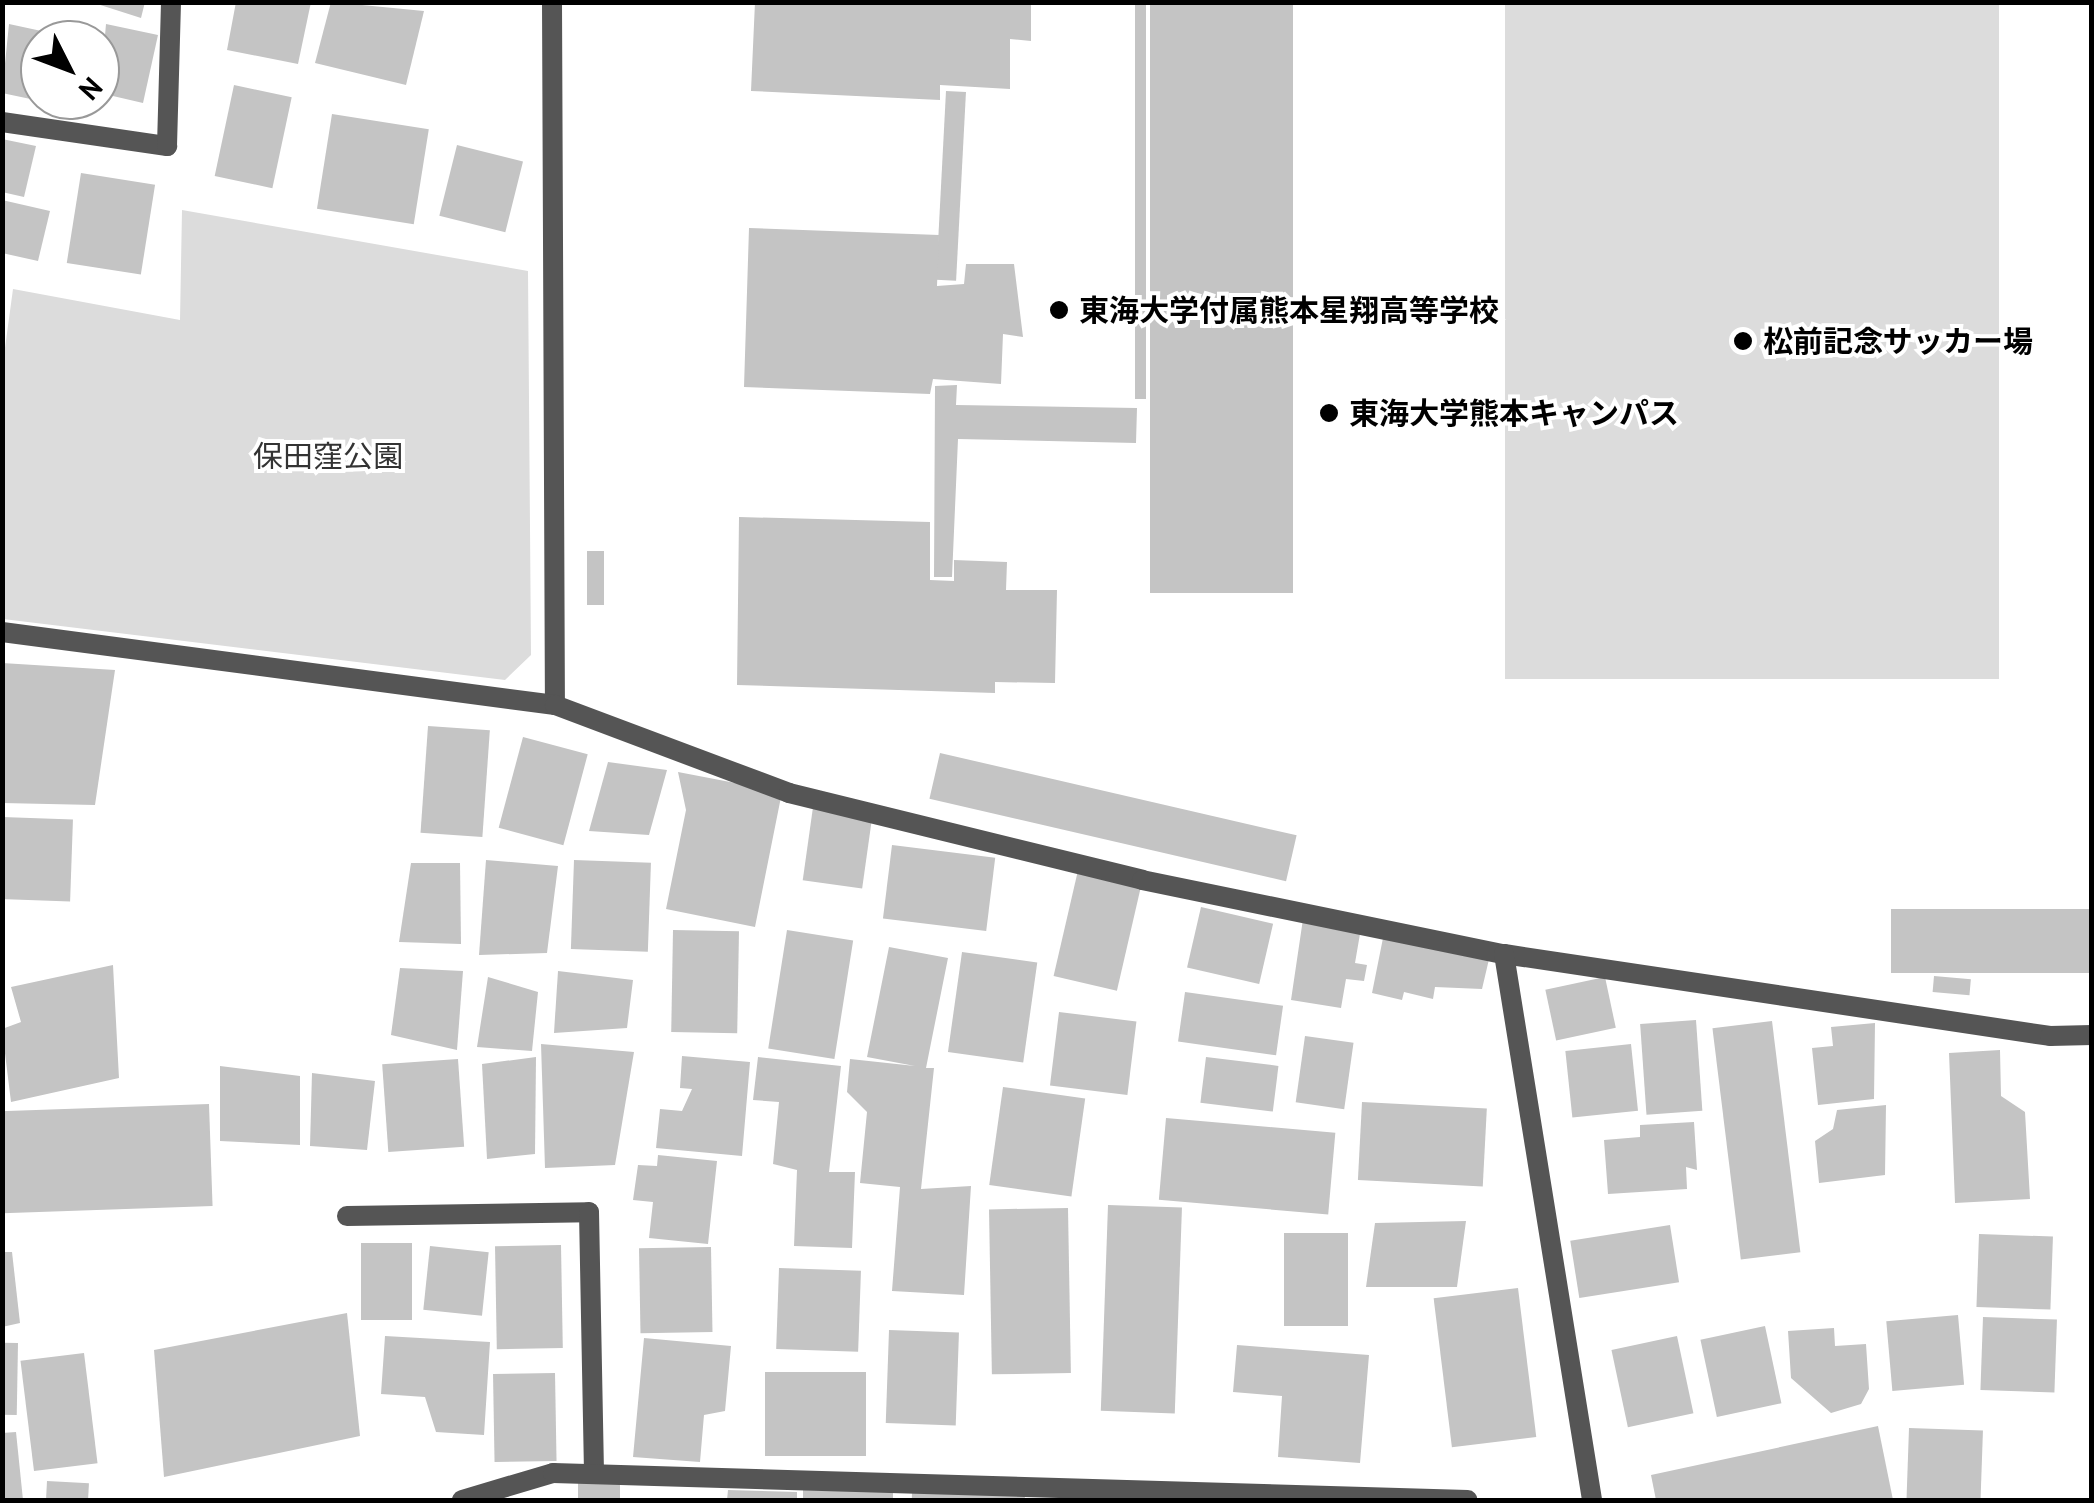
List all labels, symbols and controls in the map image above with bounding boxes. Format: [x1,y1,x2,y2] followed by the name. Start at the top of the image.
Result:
[20,20,120,120] north arrow
[71,70,111,108] text: N
[1079,292,1499,328] place label: 東海大学付属熊本星翔高等学校
[1048,299,1070,321] marker: 東海大学付属熊本星翔高等学校
[1763,323,2033,359] place label: 松前記念サッカー場
[1732,330,1754,352] marker: 松前記念サッカー場
[1349,395,1679,431] place label: 東海大学熊本キャンパス
[1318,402,1340,424] marker: 東海大学熊本キャンパス
[253,438,403,474] park label: 保田窪公園

